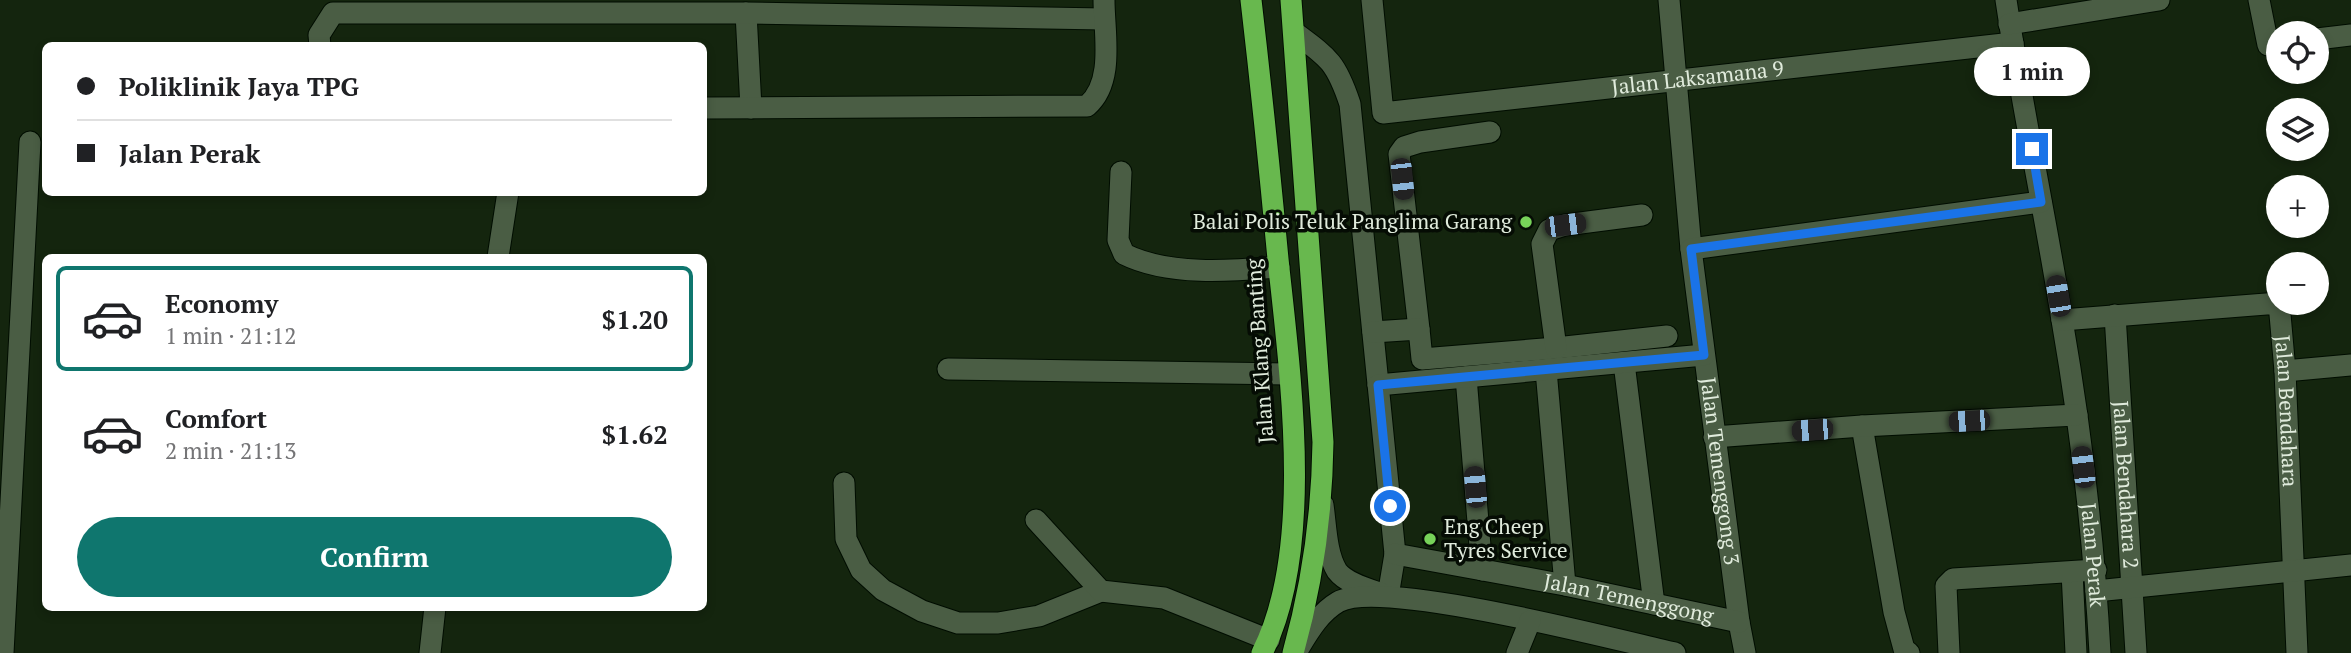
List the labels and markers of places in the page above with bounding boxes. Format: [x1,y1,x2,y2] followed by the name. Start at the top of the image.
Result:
[1193,207,1513,235] place label: Balai Polis Teluk Panglima Garang
[1518,214,1534,230] marker: Balai Polis Teluk Panglima Garang
[1444,512,1568,564] place label: Eng Cheep Tyres Service
[1422,531,1438,547] marker: Eng Cheep Tyres Service

